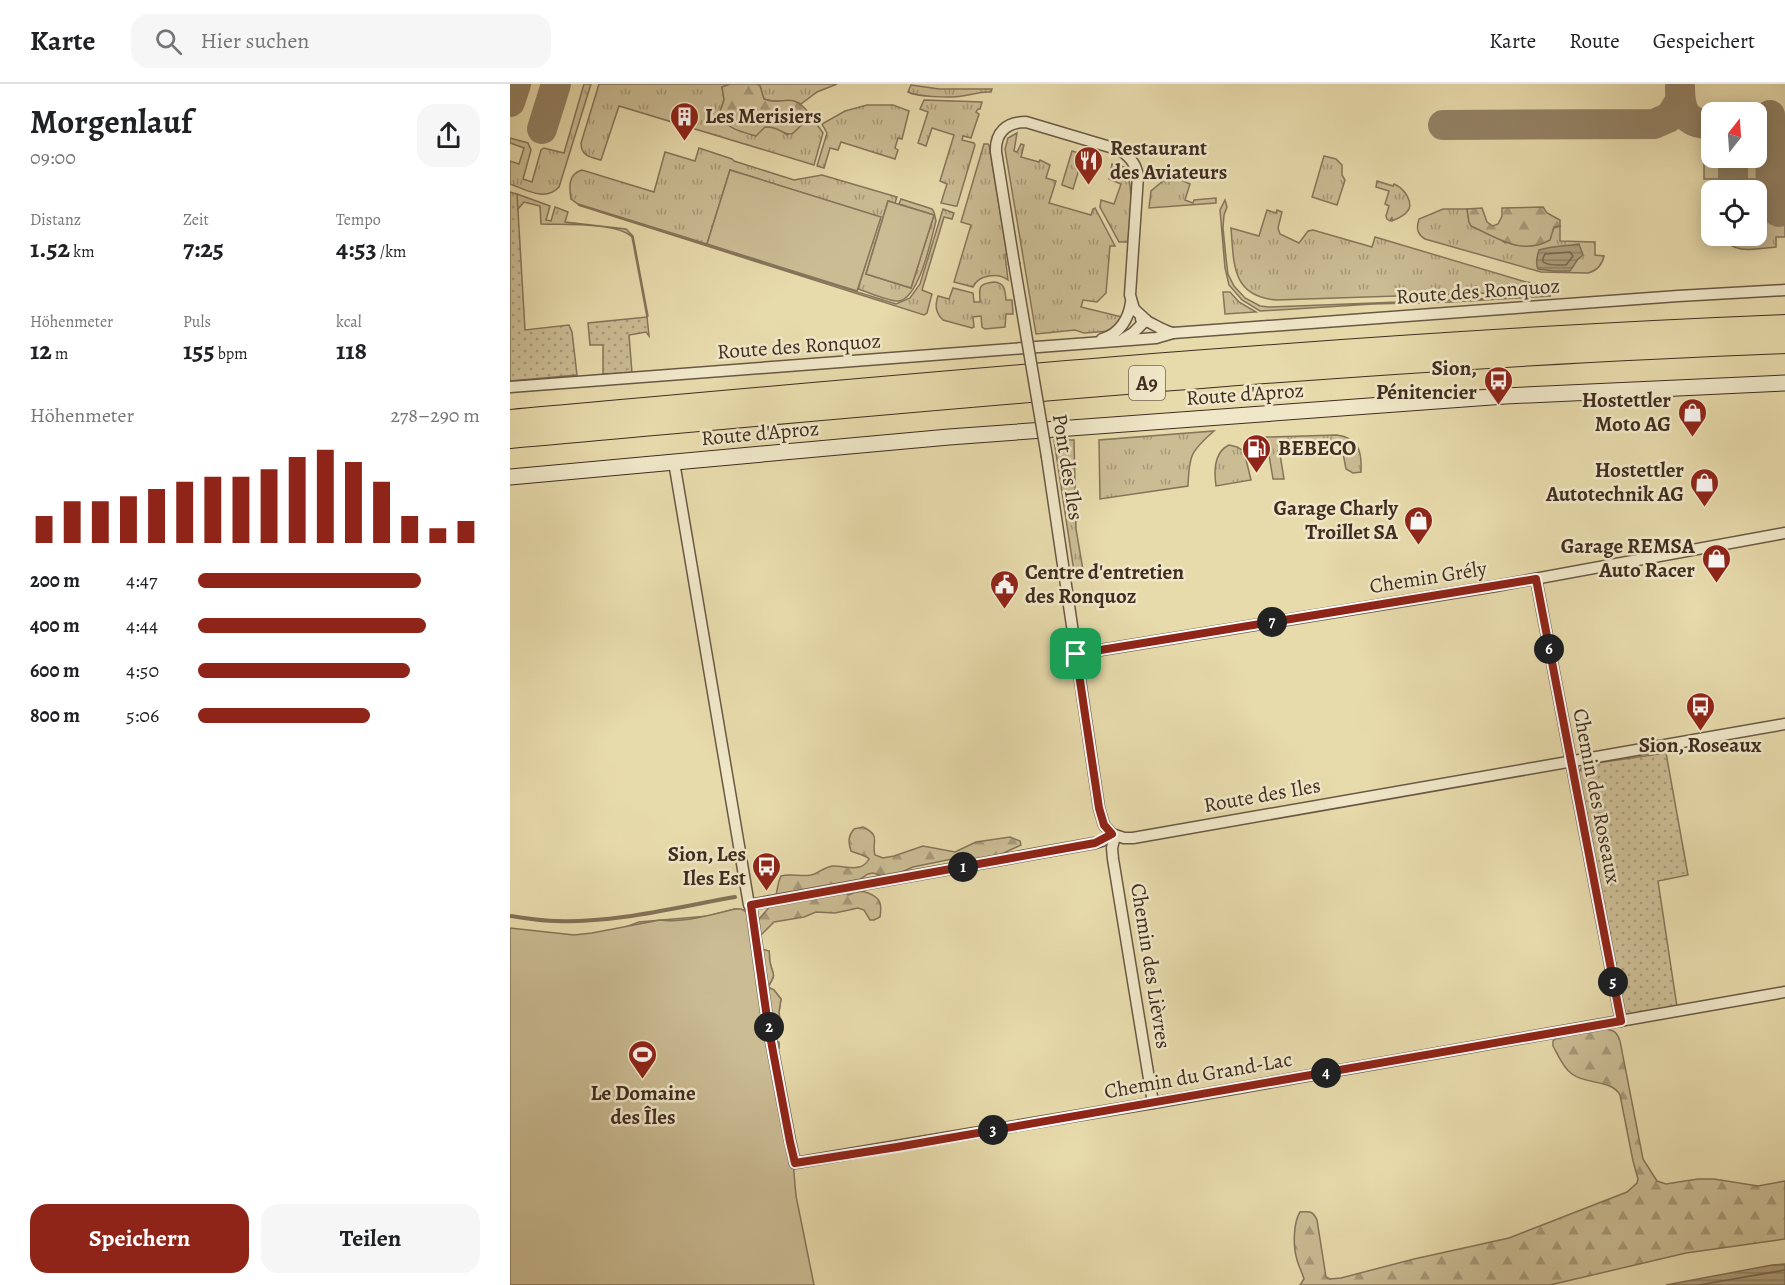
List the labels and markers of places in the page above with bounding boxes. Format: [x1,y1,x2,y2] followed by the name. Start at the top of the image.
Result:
[668,100,700,142] building icon: Les Merisiers
[705,102,821,130] place label: Les Merisiers
[1110,134,1227,186] place label: Restaurant des Aviateurs
[1073,144,1105,186] restaurant icon: Restaurant des Aviateurs
[1376,354,1477,406] place label: Sion, Pénitencier
[1482,364,1514,406] bus stop icon: Sion, Pénitencier
[1582,386,1671,438] place label: Hostettler Moto AG
[1676,396,1708,438] shop icon: Hostettler Moto AG
[1241,432,1273,474] fuel station icon: BEBECO
[1278,434,1356,462] place label: BEBECO
[1545,456,1684,508] place label: Hostettler Autotechnik AG
[1689,466,1721,508] shop icon: Hostettler Autotechnik AG
[1274,494,1399,546] place label: Garage Charly Troillet SA
[1403,504,1435,546] shop icon: Garage Charly Troillet SA
[1561,532,1696,584] place label: Garage REMSA Auto Racer
[1700,542,1732,584] shop icon: Garage REMSA Auto Racer
[1025,558,1184,610] place label: Centre d'entretien des Ronquoz
[988,568,1020,610] public building icon: Centre d'entretien des Ronquoz
[1257,607,1287,637] pin: 7
[1050,628,1101,679] pin
[1534,634,1564,664] pin: 6
[1684,690,1716,732] bus stop icon: Sion, Roseaux
[1639,731,1762,759] place label: Sion, Roseaux
[668,840,746,892] place label: Sion, Les Iles Est
[751,850,783,892] bus stop icon: Sion, Les Iles Est
[948,852,978,882] pin: 1
[1598,967,1628,997] pin: 5
[754,1012,784,1042] pin: 2
[627,1038,659,1080] sports icon: Le Domaine des Îles
[1311,1058,1341,1088] pin: 4
[590,1079,696,1131] place label: Le Domaine des Îles
[978,1115,1008,1145] pin: 3

